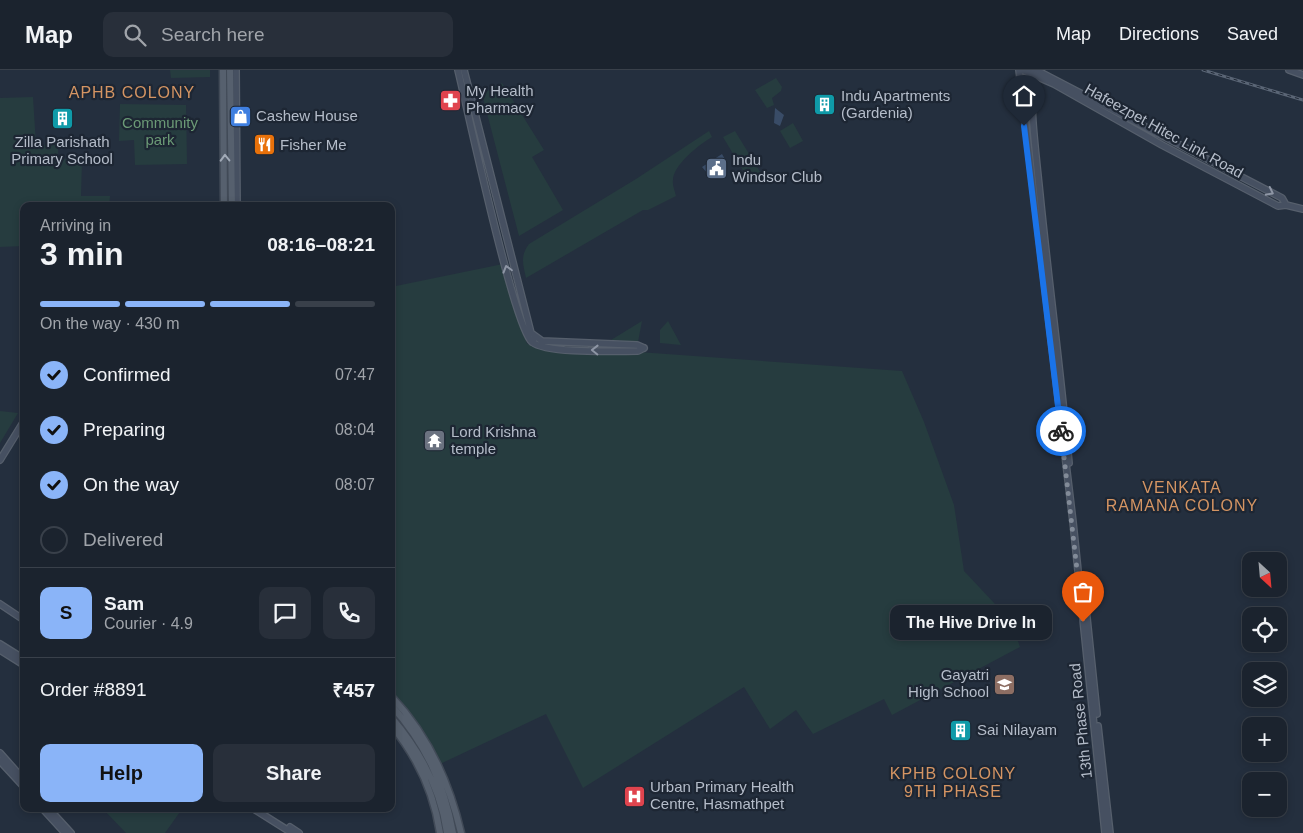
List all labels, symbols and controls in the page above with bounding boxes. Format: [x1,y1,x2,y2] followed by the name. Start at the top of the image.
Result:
[103,12,453,57] search box
[25,21,73,48] text: Map
[121,21,149,49] icon: search
[161,24,265,45] text: Search here
[1056,24,1091,44] text: Map
[1119,24,1199,44] text: Directions
[1227,24,1278,44] text: Saved
[1003,75,1045,126] pin
[1082,80,1246,181] street label: Hafeezpet Hitec Link Road
[466,82,534,116] place label: My Health Pharmacy
[1010,82,1038,110] icon: home
[69,84,195,101] district label: APHB COLONY
[841,87,950,121] place label: Indu Apartments (Gardenia)
[438,88,462,112] pharmacy icon: My Health Pharmacy
[813,93,837,117] building icon: Indu Apartments (Gardenia)
[228,104,252,128] shop icon: Cashew House
[50,107,74,131] building icon: Zilla Parishath Primary School
[256,107,358,124] place label: Cashew House
[122,114,198,148] park label: Community park
[11,133,113,167] place label: Zilla Parishath Primary School
[252,133,276,157] restaurant icon: Fisher Me
[280,136,347,153] place label: Fisher Me
[732,151,822,185] place label: Indu Windsor Club
[220,153,230,161] one-way arrow
[704,157,728,181] public building icon: Indu Windsor Club
[1265,186,1274,196] one-way arrow
[40,217,111,234] text: Arriving in
[267,234,375,255] text: 08:16–08:21
[40,236,124,272] text: 3 min
[502,266,512,274] one-way arrow
[40,315,180,332] text: On the way · 430 m
[591,345,599,355] one-way arrow
[40,361,68,389] icon: check
[83,364,171,385] text: Confirmed
[335,366,375,383] text: 07:47
[1036,406,1086,456] courier
[40,416,68,444] icon: check
[1047,417,1075,445] icon: bike
[83,419,165,440] text: Preparing
[335,421,375,438] text: 08:04
[451,423,537,457] place label: Lord Krishna temple
[423,429,447,453] temple icon: Lord Krishna temple
[40,471,68,499] icon: check
[83,474,179,495] text: On the way
[335,476,375,493] text: 08:07
[1106,479,1258,514] district label: VENKATA RAMANA COLONY
[83,529,163,550] text: Delivered
[1242,552,1288,598] north arrow
[1242,552,1287,817] map controls
[1062,571,1104,622] pin
[1069,578,1097,606] icon: bag
[259,587,311,639] button: chat
[323,587,375,639] button: phone
[104,593,144,614] text: Sam
[60,602,72,623] text: S
[890,604,1053,640] callout: The Hive Drive In
[1242,607,1287,652] button: locate
[906,614,1036,631] text: The Hive Drive In
[104,615,193,632] text: Courier · 4.9
[1242,662,1287,707] button: layers
[1066,663,1095,780] street label: 13th Phase Road
[908,666,989,700] place label: Gayatri High School
[993,672,1017,696] school or university icon: Gayatri High School
[40,679,147,700] text: Order #8891
[332,680,375,701] text: ₹457
[1242,717,1287,762] button: +
[949,718,973,742] building icon: Sai Nilayam
[977,721,1057,738] place label: Sai Nilayam
[40,744,203,802] button: Help
[213,744,375,802] button: Share
[890,765,1016,800] district label: KPHB COLONY 9TH PHASE
[1242,772,1287,817] button: −
[650,778,794,812] place label: Urban Primary Health Centre, Hasmathpet
[622,784,646,808] hospital icon: Urban Primary Health Centre, Hasmathpet

